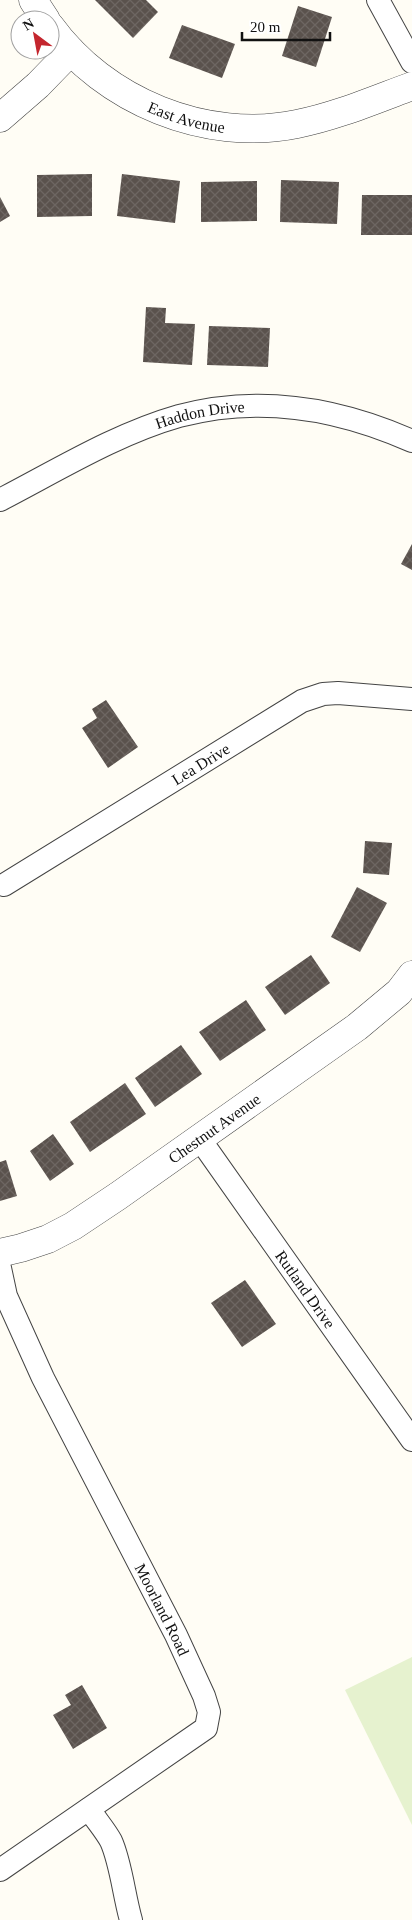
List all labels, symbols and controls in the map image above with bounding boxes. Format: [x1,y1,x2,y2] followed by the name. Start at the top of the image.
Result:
[10,10,60,60] north arrow
[242,10,330,42] scale bar
[20,15,37,33] text: N
[250,19,281,35] text: 20 m
[145,98,226,135] street label: East Avenue
[153,398,245,432] street label: Haddon Drive
[169,739,232,788] street label: Lea Drive
[165,1090,263,1166] street label: Chestnut Avenue
[272,1247,339,1331] street label: Rutland Drive
[132,1561,193,1658] street label: Moorland Road

